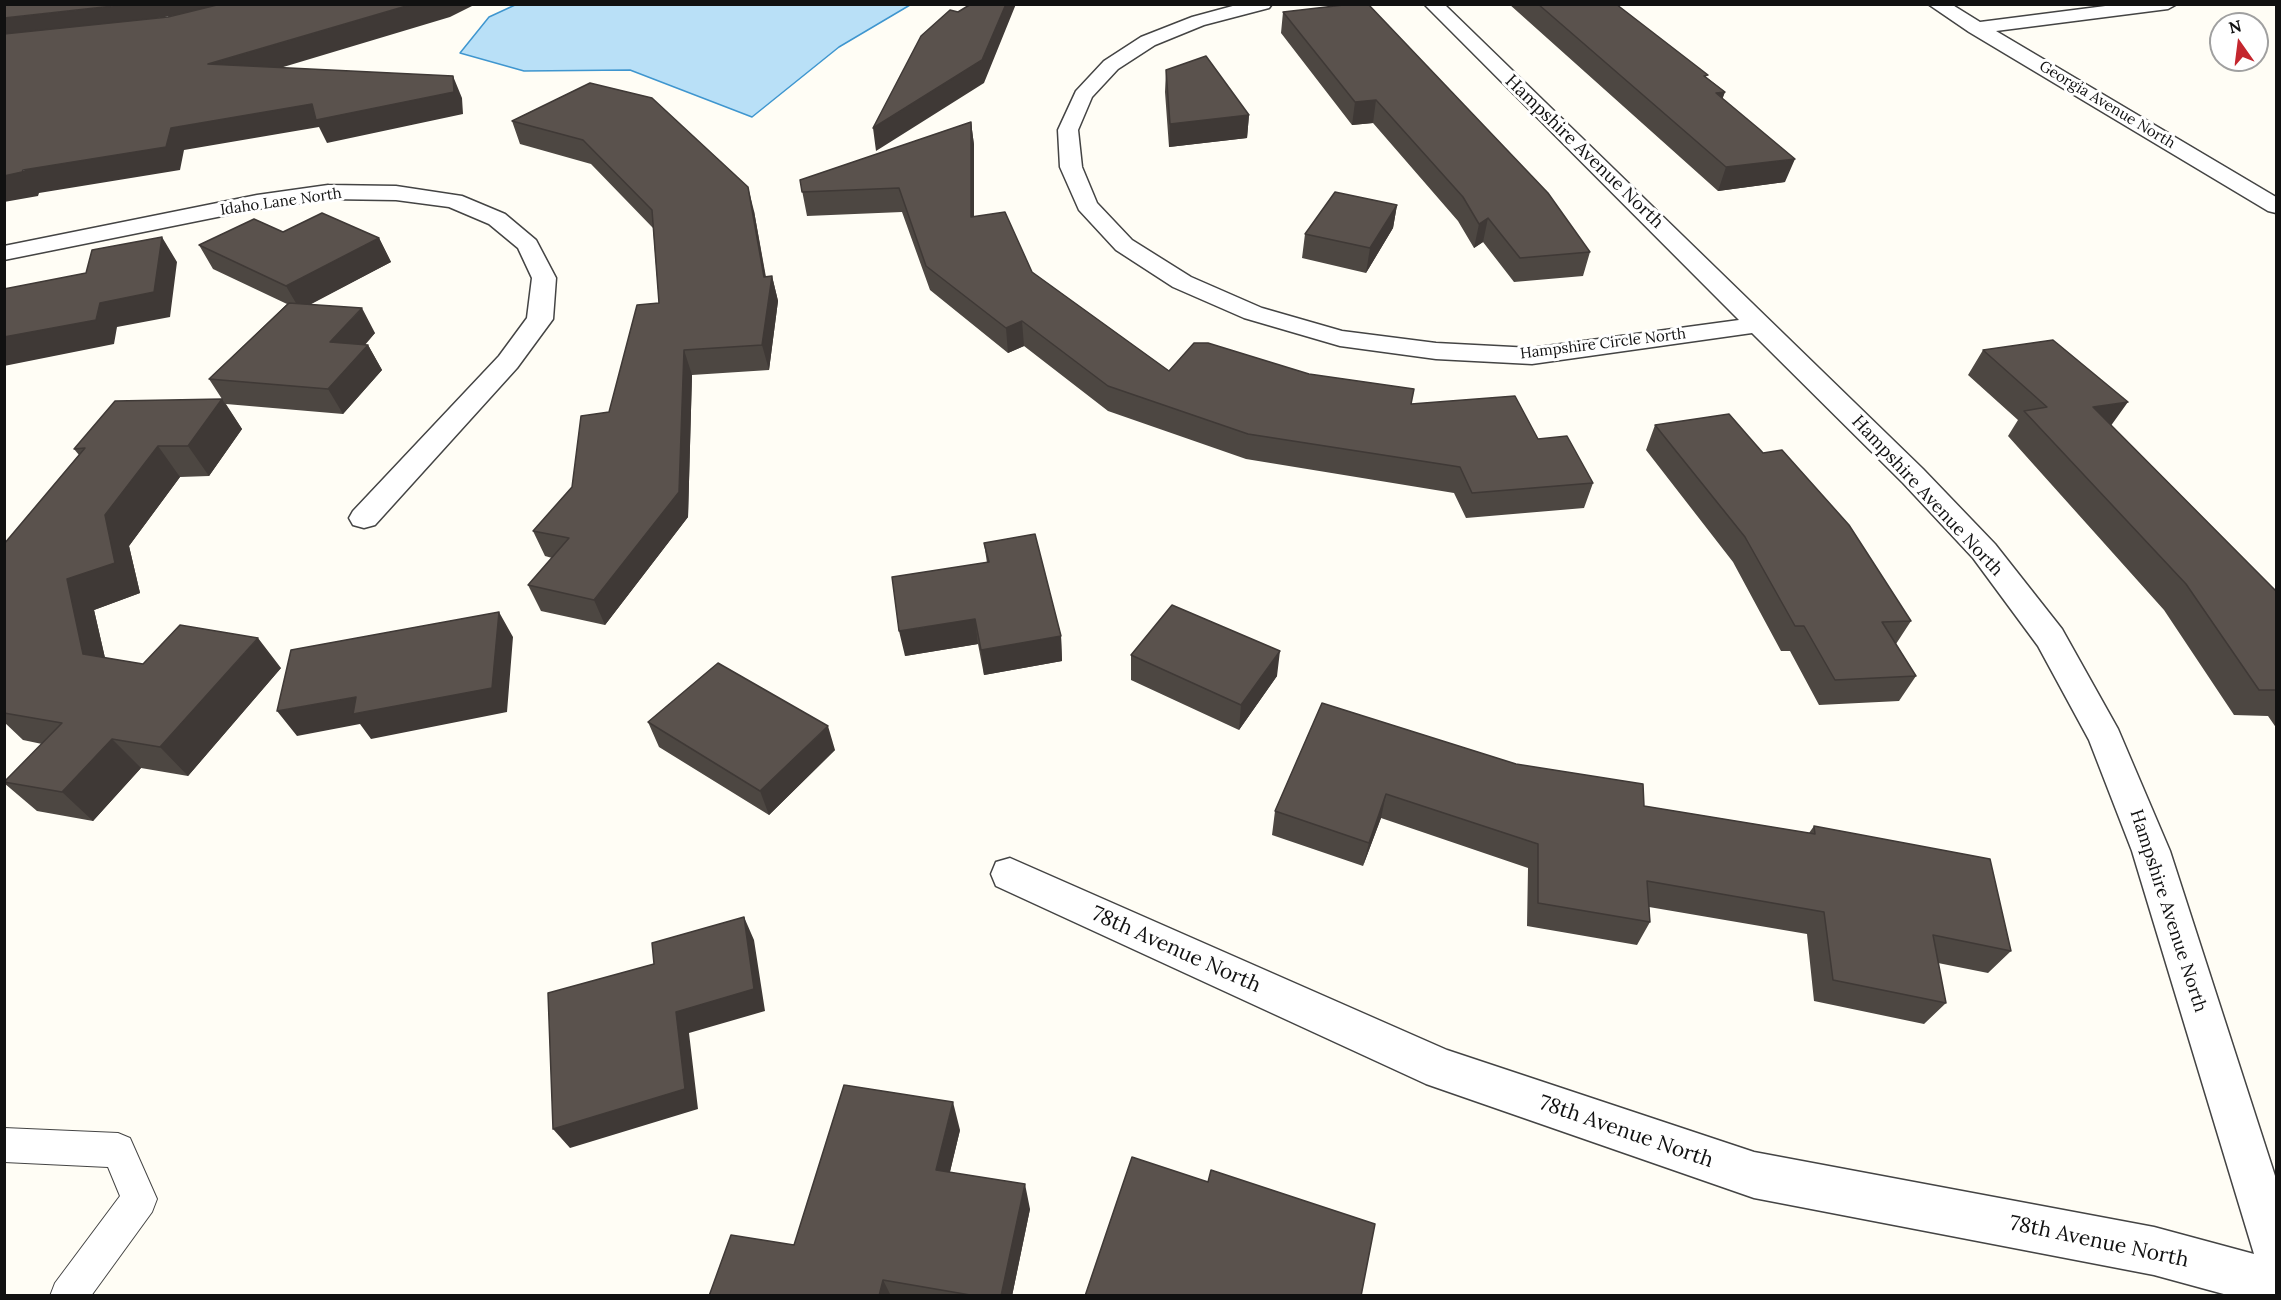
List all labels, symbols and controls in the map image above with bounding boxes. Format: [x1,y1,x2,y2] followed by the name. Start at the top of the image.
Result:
[2209,12,2269,72] north arrow
[2227,15,2244,38] text: N
[2036,57,2178,153] street label: Georgia Avenue North
[1500,71,1668,233] street label: Hampshire Avenue North
[219,185,343,219] street label: Idaho Lane North
[1519,325,1687,363] street label: Hampshire Circle North
[1847,411,2007,581] street label: Hampshire Avenue North
[2125,807,2211,1015] street label: Hampshire Avenue North
[1087,901,1265,999] street label: 78th Avenue North
[1536,1090,1716,1174] street label: 78th Avenue North
[2007,1211,2191,1273] street label: 78th Avenue North

